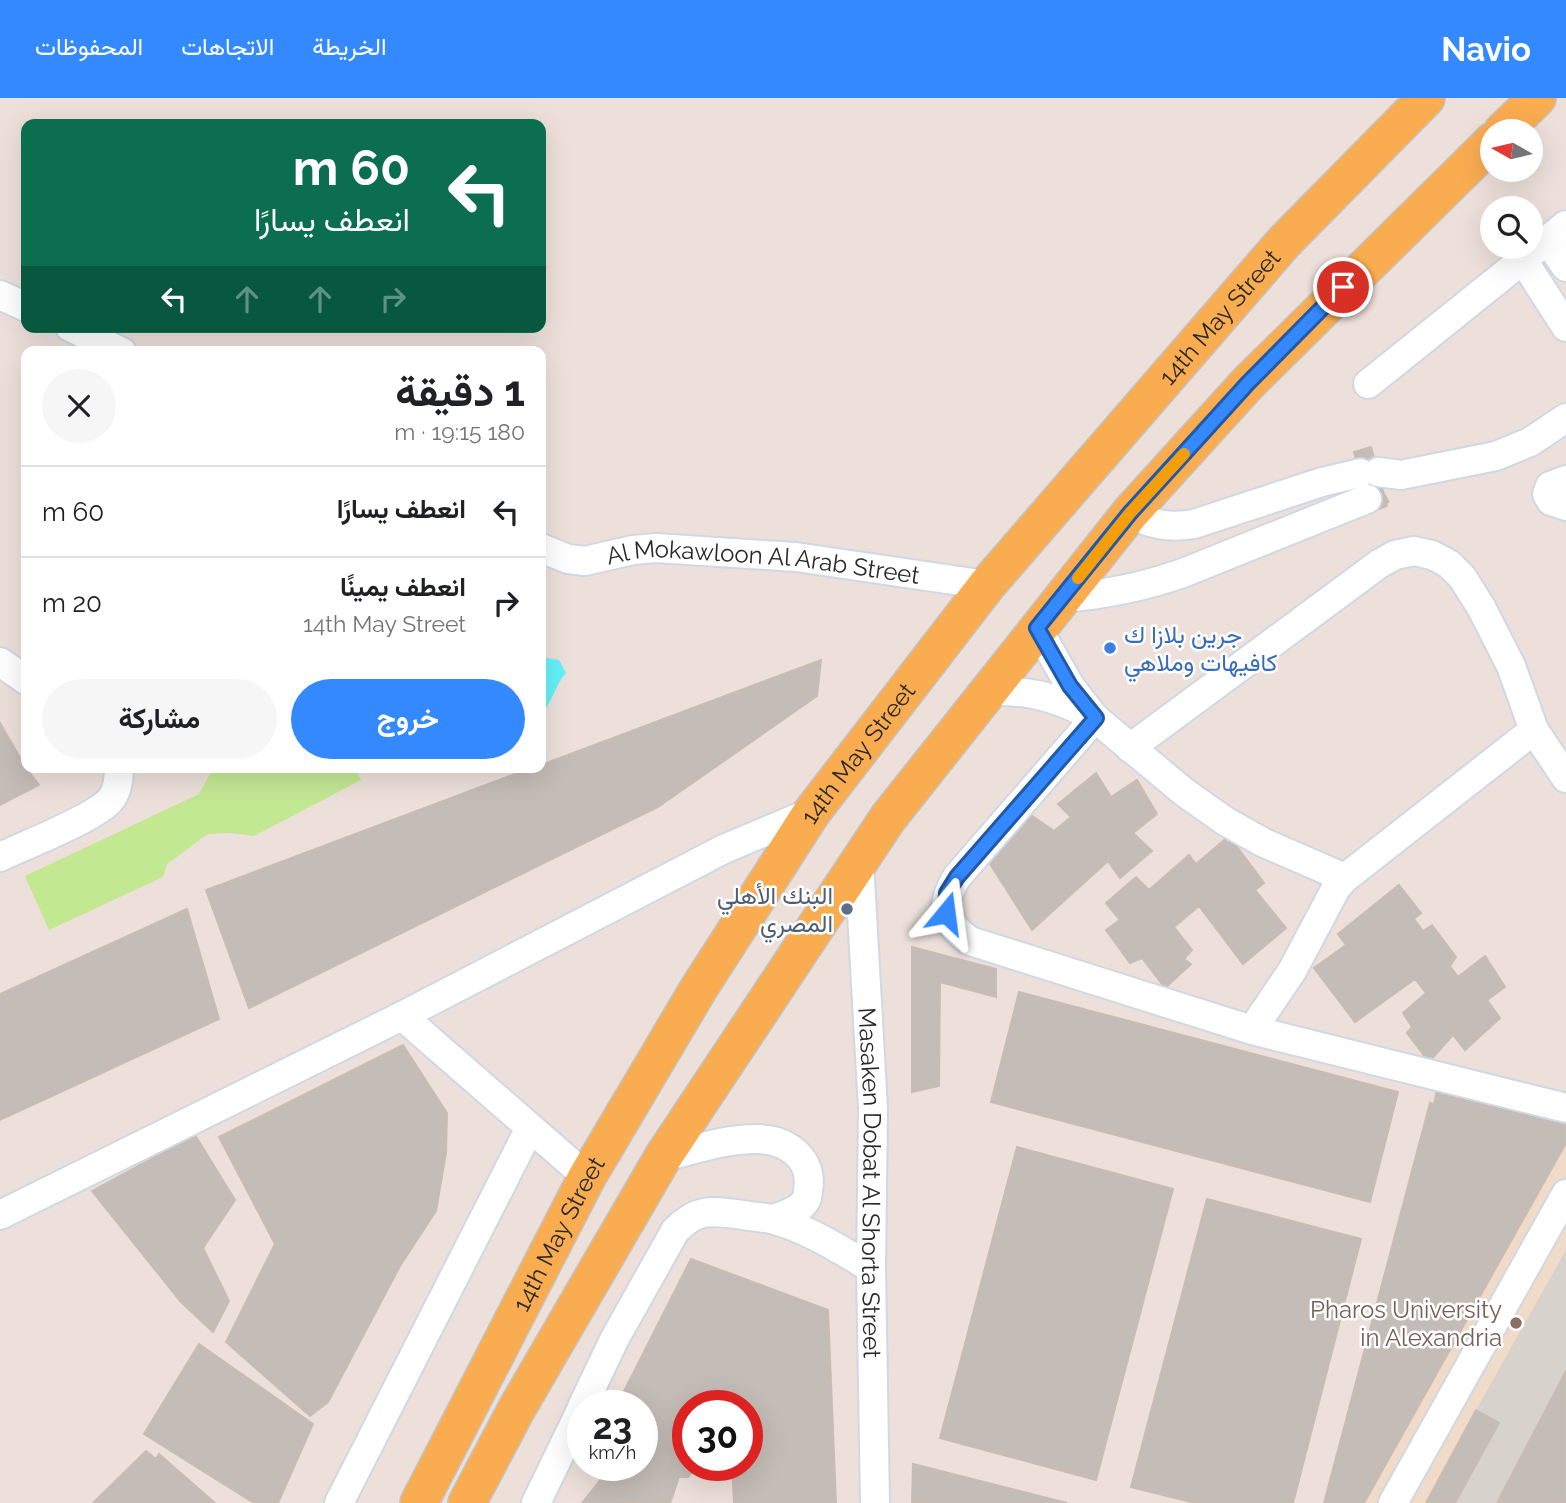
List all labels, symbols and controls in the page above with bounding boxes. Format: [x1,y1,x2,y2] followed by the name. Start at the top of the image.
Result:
[1441,30,1531,69] text: Navio
[35,32,143,61] text: المحفوظات
[181,32,274,61] text: الاتجاهات
[312,32,387,61] text: الخريطة
[1480,119,1544,182] north arrow
[1480,119,1543,259] map controls
[293,139,410,196] text: 60 m
[434,147,525,238] icon: left
[1480,196,1543,259] button: search
[254,201,410,238] text: انعطف يسارًا
[1153,243,1286,391] street label: 14th May Street
[1313,257,1373,317] pin
[1324,268,1362,306] icon: arrive
[155,280,193,318] icon: left
[228,280,266,318] icon: ahead
[301,280,339,318] icon: ahead
[374,280,412,318] icon: right
[395,367,525,416] text: 1 دقيقة
[42,369,116,443] button: close
[394,418,525,445] text: 180 m · 19:15
[487,493,525,531] icon: left
[337,494,466,524] text: انعطف يسارًا
[42,497,104,527] text: 60 m
[603,533,922,589] street label: Al Mokawloon Al Arab Street
[340,572,466,602] text: انعطف يمينًا
[487,584,525,622] icon: right
[42,588,102,618] text: 20 m
[303,610,466,637] text: 14th May Street
[1124,620,1277,682] place label: جرين بلازا ك كافيهات وملاهي
[1102,640,1118,656] marker: جرين بلازا ك كافيهات وملاهي
[794,677,921,829] street label: 14th May Street
[42,679,277,759] button: مشاركة
[291,679,525,759] button: خروج
[909,876,983,950] position arrow
[717,881,833,943] place label: البنك الأهلي المصري
[839,901,855,917] marker: البنك الأهلي المصري
[853,1006,888,1358] street label: Masaken Dobat Al Shorta Street
[506,1151,610,1316] street label: 14th May Street
[1310,1295,1502,1352] place label: Pharos University in Alexandria
[1508,1315,1524,1331] marker: Pharos University in Alexandria
[672,1390,763,1481] speed limit sign: 30
[593,1406,632,1447] text: 23
[589,1442,636,1463] text: km/h

